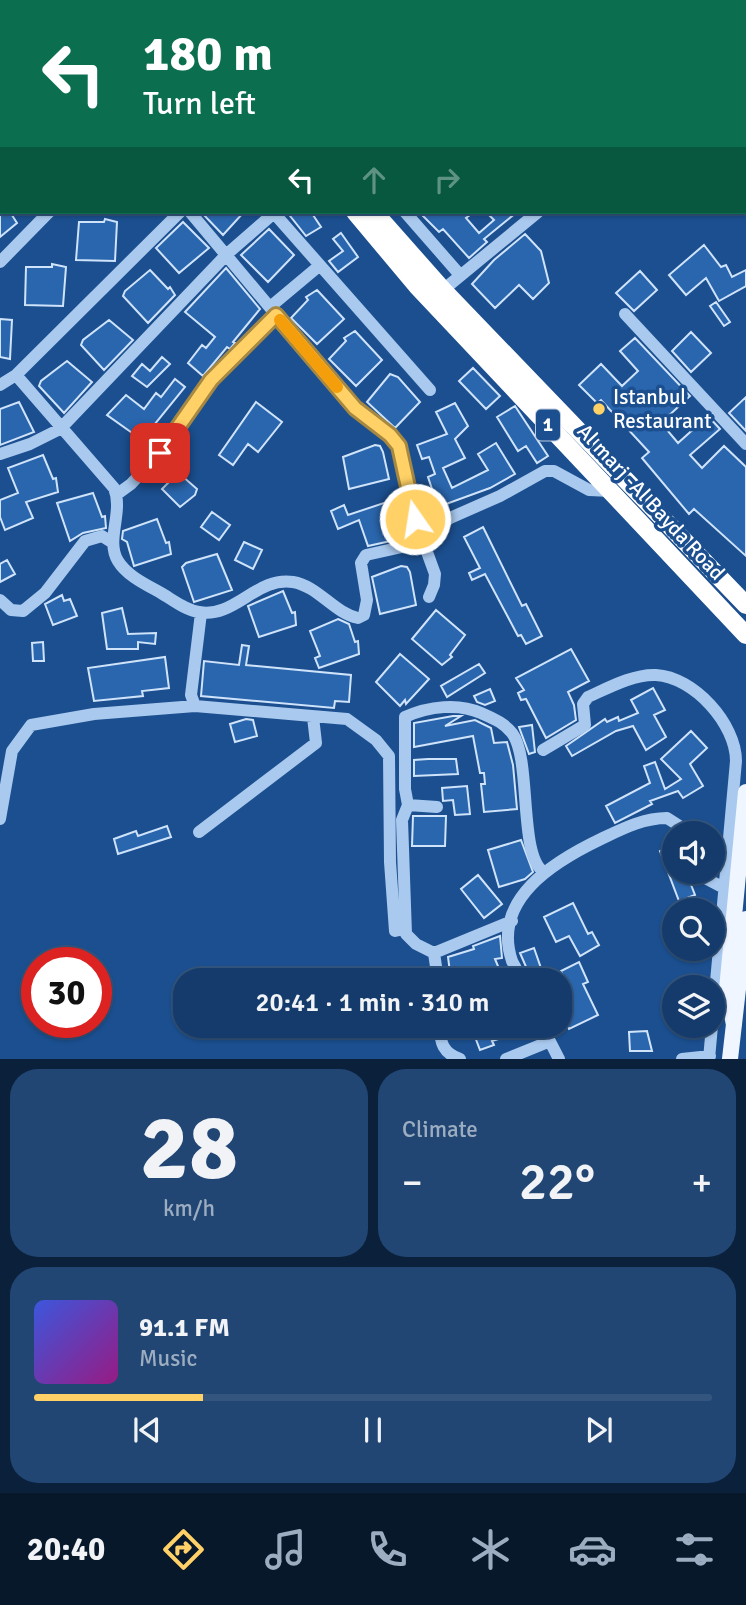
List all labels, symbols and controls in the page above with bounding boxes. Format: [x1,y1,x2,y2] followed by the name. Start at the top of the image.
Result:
[143,24,273,84] text: 180 m
[28,28,119,119] icon: left
[143,84,256,123] text: Turn left
[282,161,320,199] icon: left
[355,161,393,199] icon: ahead
[428,161,466,199] icon: right
[613,384,712,434] place label: Istanbul Restaurant
[591,401,607,417] marker: Istanbul Restaurant
[536,410,560,440] road number: 1
[572,418,730,586] street label: Al marj -Al Bayda Road
[130,423,190,483] pin
[141,434,179,472] icon: arrive
[378,482,452,556] position arrow
[662,821,725,1038] map controls
[662,821,725,884] button: sound
[662,898,725,961] button: search
[21,947,112,1038] speed limit sign: 30
[662,975,725,1038] button: layers
[256,987,489,1019] text: 20:41 · 1 min · 310 m
[140,1092,238,1205] text: 28
[402,1115,478,1144] text: Climate
[519,1150,595,1214] text: 22°
[402,1159,423,1206] text: −
[691,1159,712,1206] text: +
[163,1194,215,1223] text: km/h
[139,1312,230,1344] text: 91.1 FM
[139,1344,197,1373] text: Music
[128,1411,166,1449] icon: previous
[354,1411,392,1449] icon: pause
[580,1411,618,1449] icon: next
[159,1525,208,1574] icon: directions
[261,1525,310,1574] icon: music
[363,1525,412,1574] icon: phone
[466,1525,515,1574] icon: climate
[568,1525,617,1574] icon: car
[670,1525,719,1574] icon: filters
[27,1530,105,1569] text: 20:40

